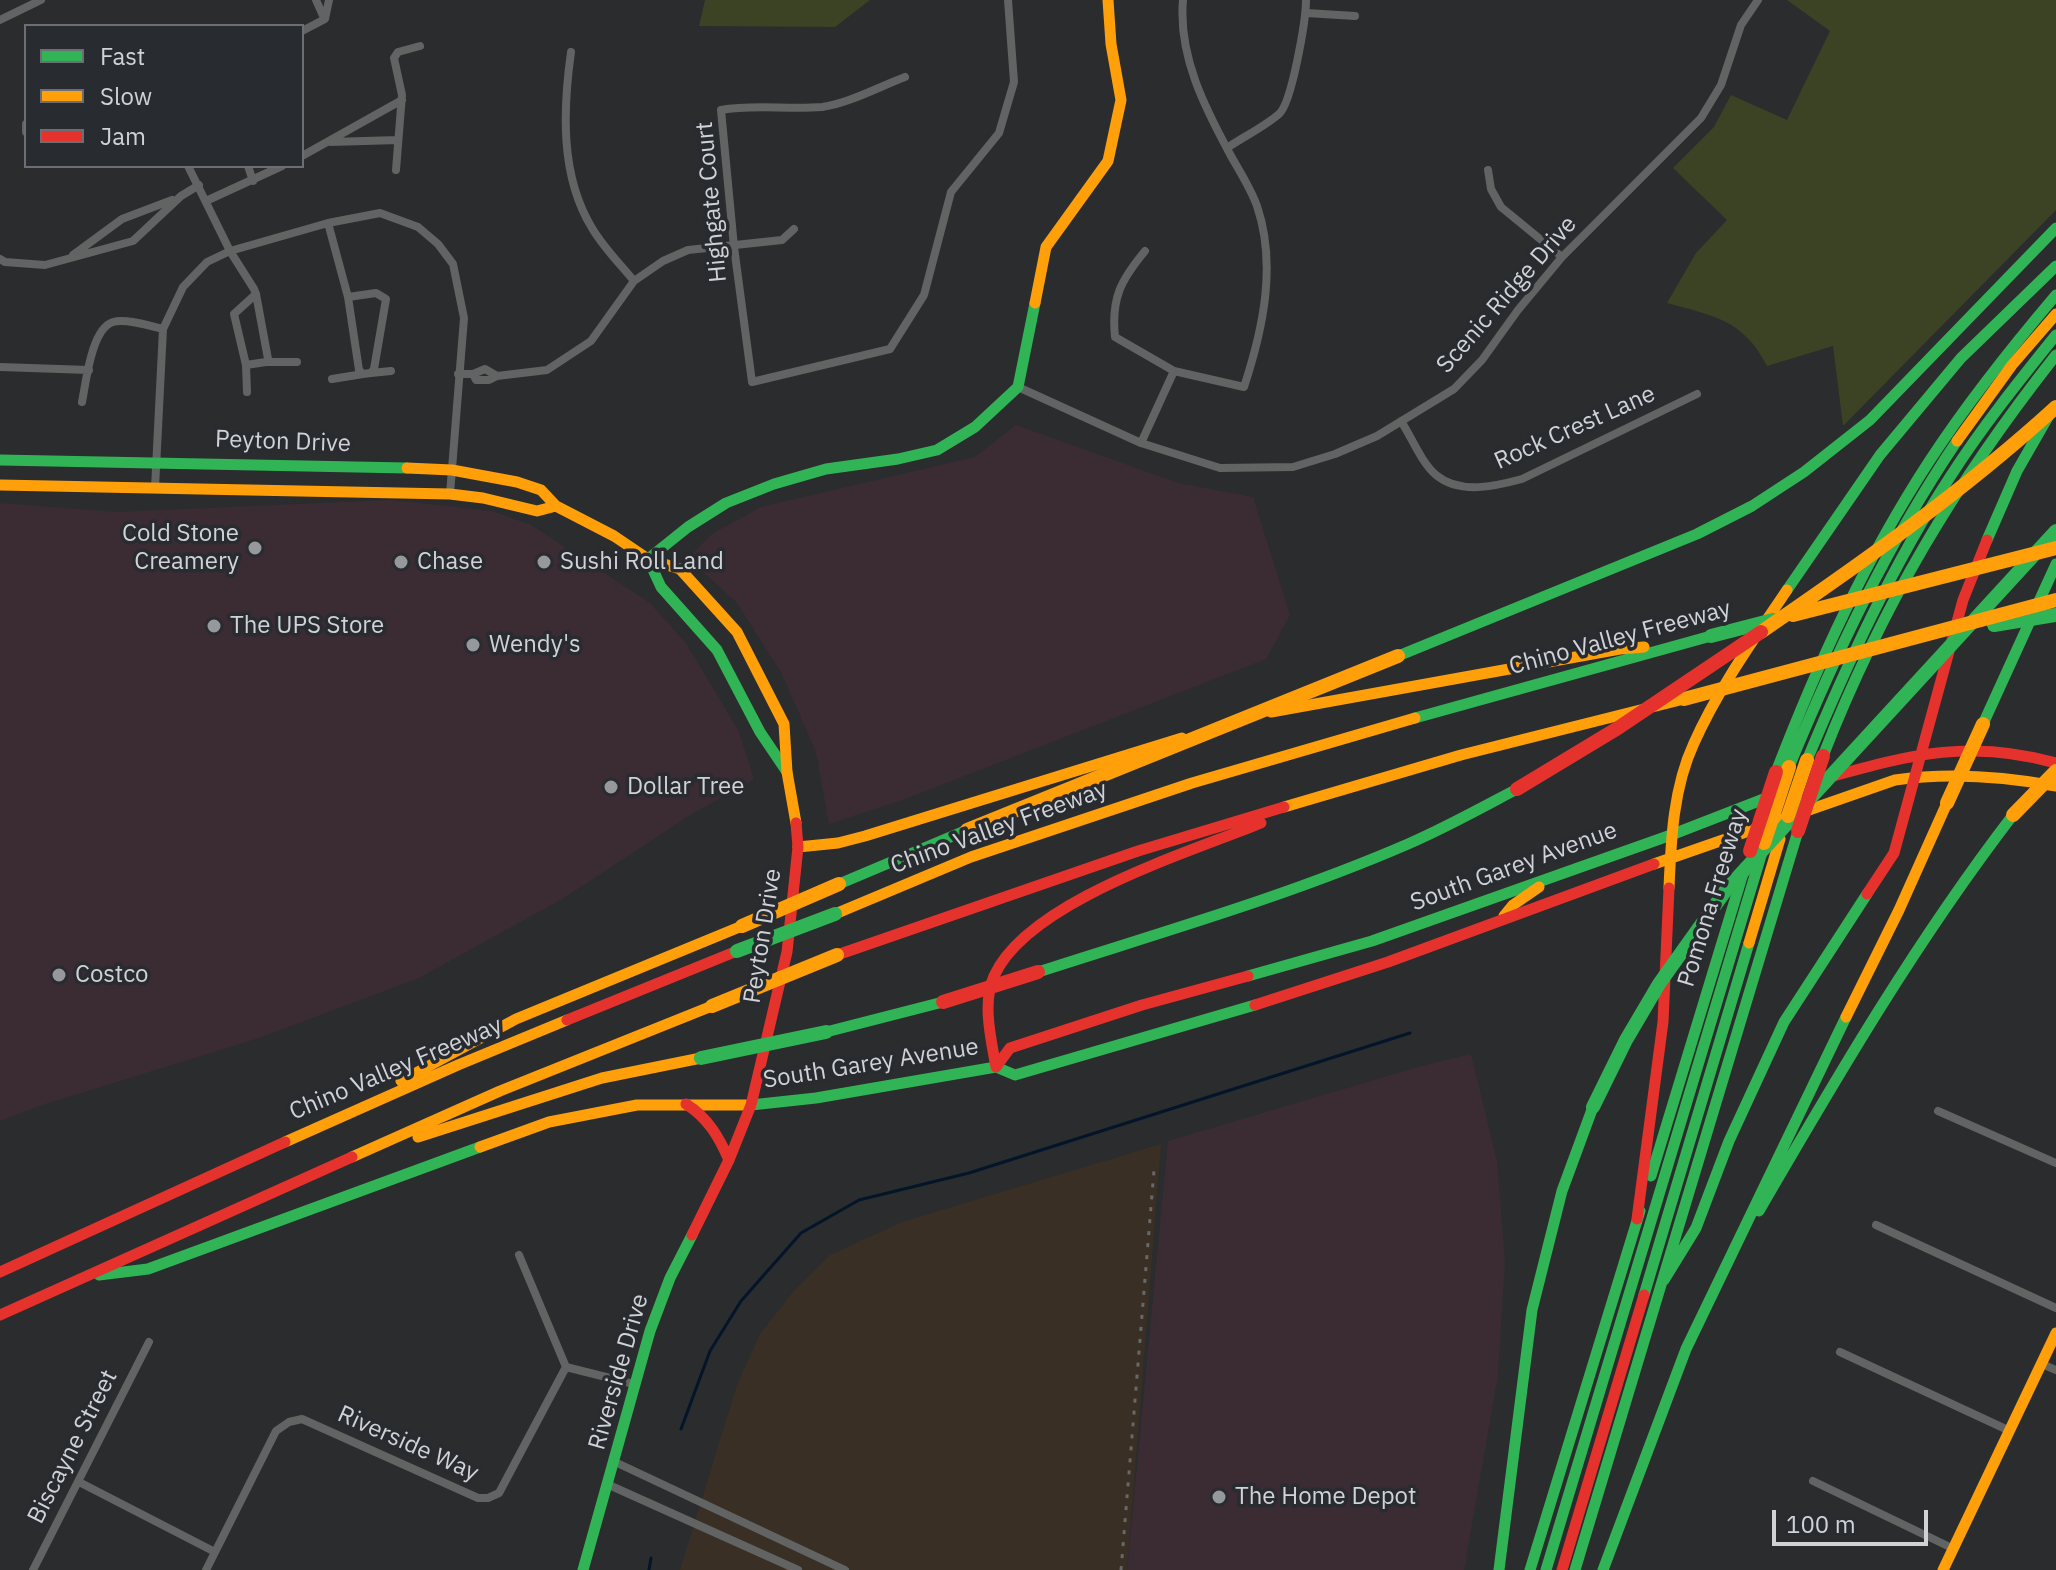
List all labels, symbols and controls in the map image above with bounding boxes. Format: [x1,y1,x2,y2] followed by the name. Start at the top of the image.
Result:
[24,24,304,168] legend
[100,40,145,72] text: Fast
[100,80,152,112] text: Slow
[100,120,146,152] text: Jam
[691,120,733,284] street label: Highgate Court
[1431,211,1583,379] street label: Scenic Ridge Drive
[1490,380,1660,476] street label: Rock Crest Lane
[215,425,351,459] street label: Peyton Drive
[122,520,239,576] place label: Cold Stone Creamery
[246,539,264,557] marker: Cold Stone Creamery
[417,548,483,576] place label: Chase
[560,548,724,576] place label: Sushi Roll Land
[392,553,410,571] marker: Chase
[535,553,553,571] marker: Sushi Roll Land
[1506,595,1734,681] street label: Chino Valley Freeway
[230,612,384,640] place label: The UPS Store
[205,617,223,635] marker: The UPS Store
[489,631,581,659] place label: Wendy's
[464,636,482,654] marker: Wendy's
[627,773,744,801] place label: Dollar Tree
[887,775,1111,881] street label: Chino Valley Freeway
[602,778,620,796] marker: Dollar Tree
[1672,805,1754,991] street label: Pomona Freeway
[1407,816,1621,918] street label: South Garey Avenue
[738,867,788,1005] street label: Peyton Drive
[75,961,149,989] place label: Costco
[50,966,68,984] marker: Costco
[285,1011,507,1127] street label: Chino Valley Freeway
[761,1033,981,1095] street label: South Garey Avenue
[583,1291,655,1453] street label: Riverside Drive
[22,1365,124,1529] street label: Biscayne Street
[333,1400,483,1488] street label: Riverside Way
[1235,1483,1416,1511] place label: The Home Depot
[1210,1488,1228,1506] marker: The Home Depot
[1776,1494,1932,1544] scale bar
[1786,1508,1856,1540] text: 100 m

